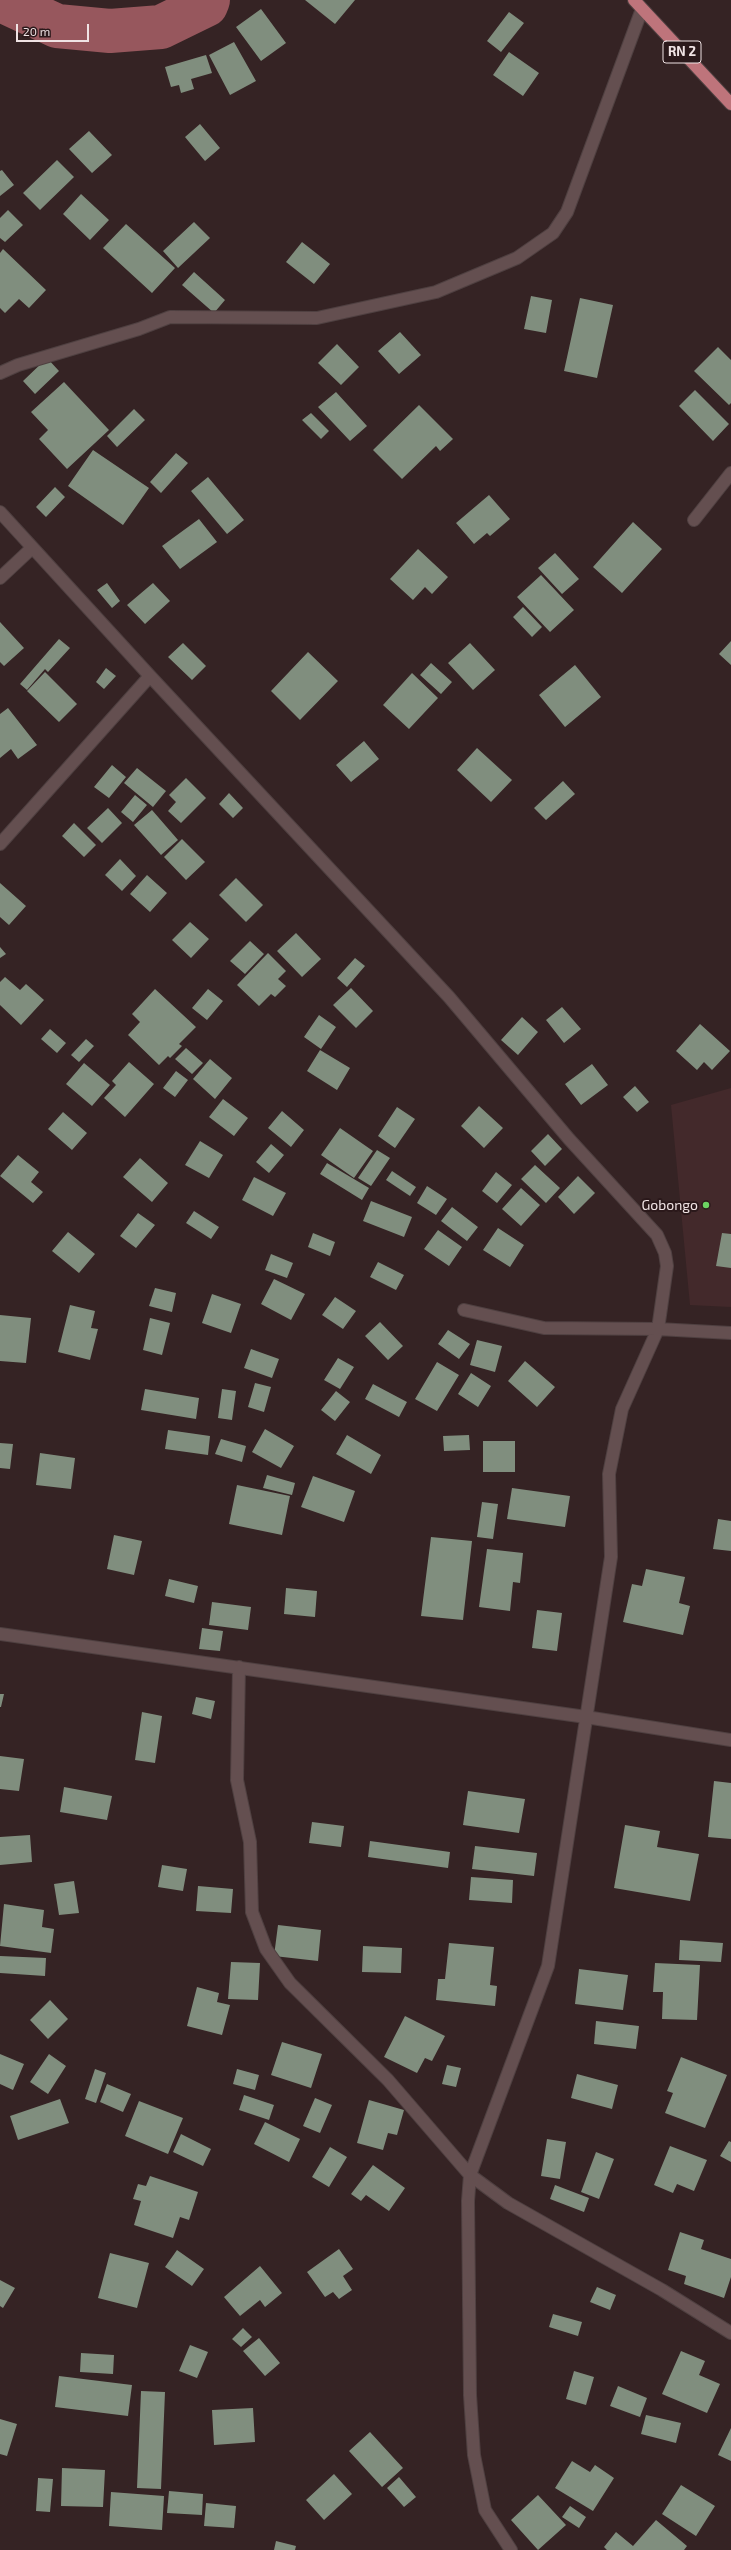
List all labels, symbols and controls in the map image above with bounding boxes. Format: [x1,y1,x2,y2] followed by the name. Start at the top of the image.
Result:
[18,16,91,42] scale bar
[23,24,50,38] text: 20 m
[663,41,701,63] road number: RN 2
[641,1197,698,1213] place label: Gobongo
[701,1200,711,1210] marker: Gobongo

